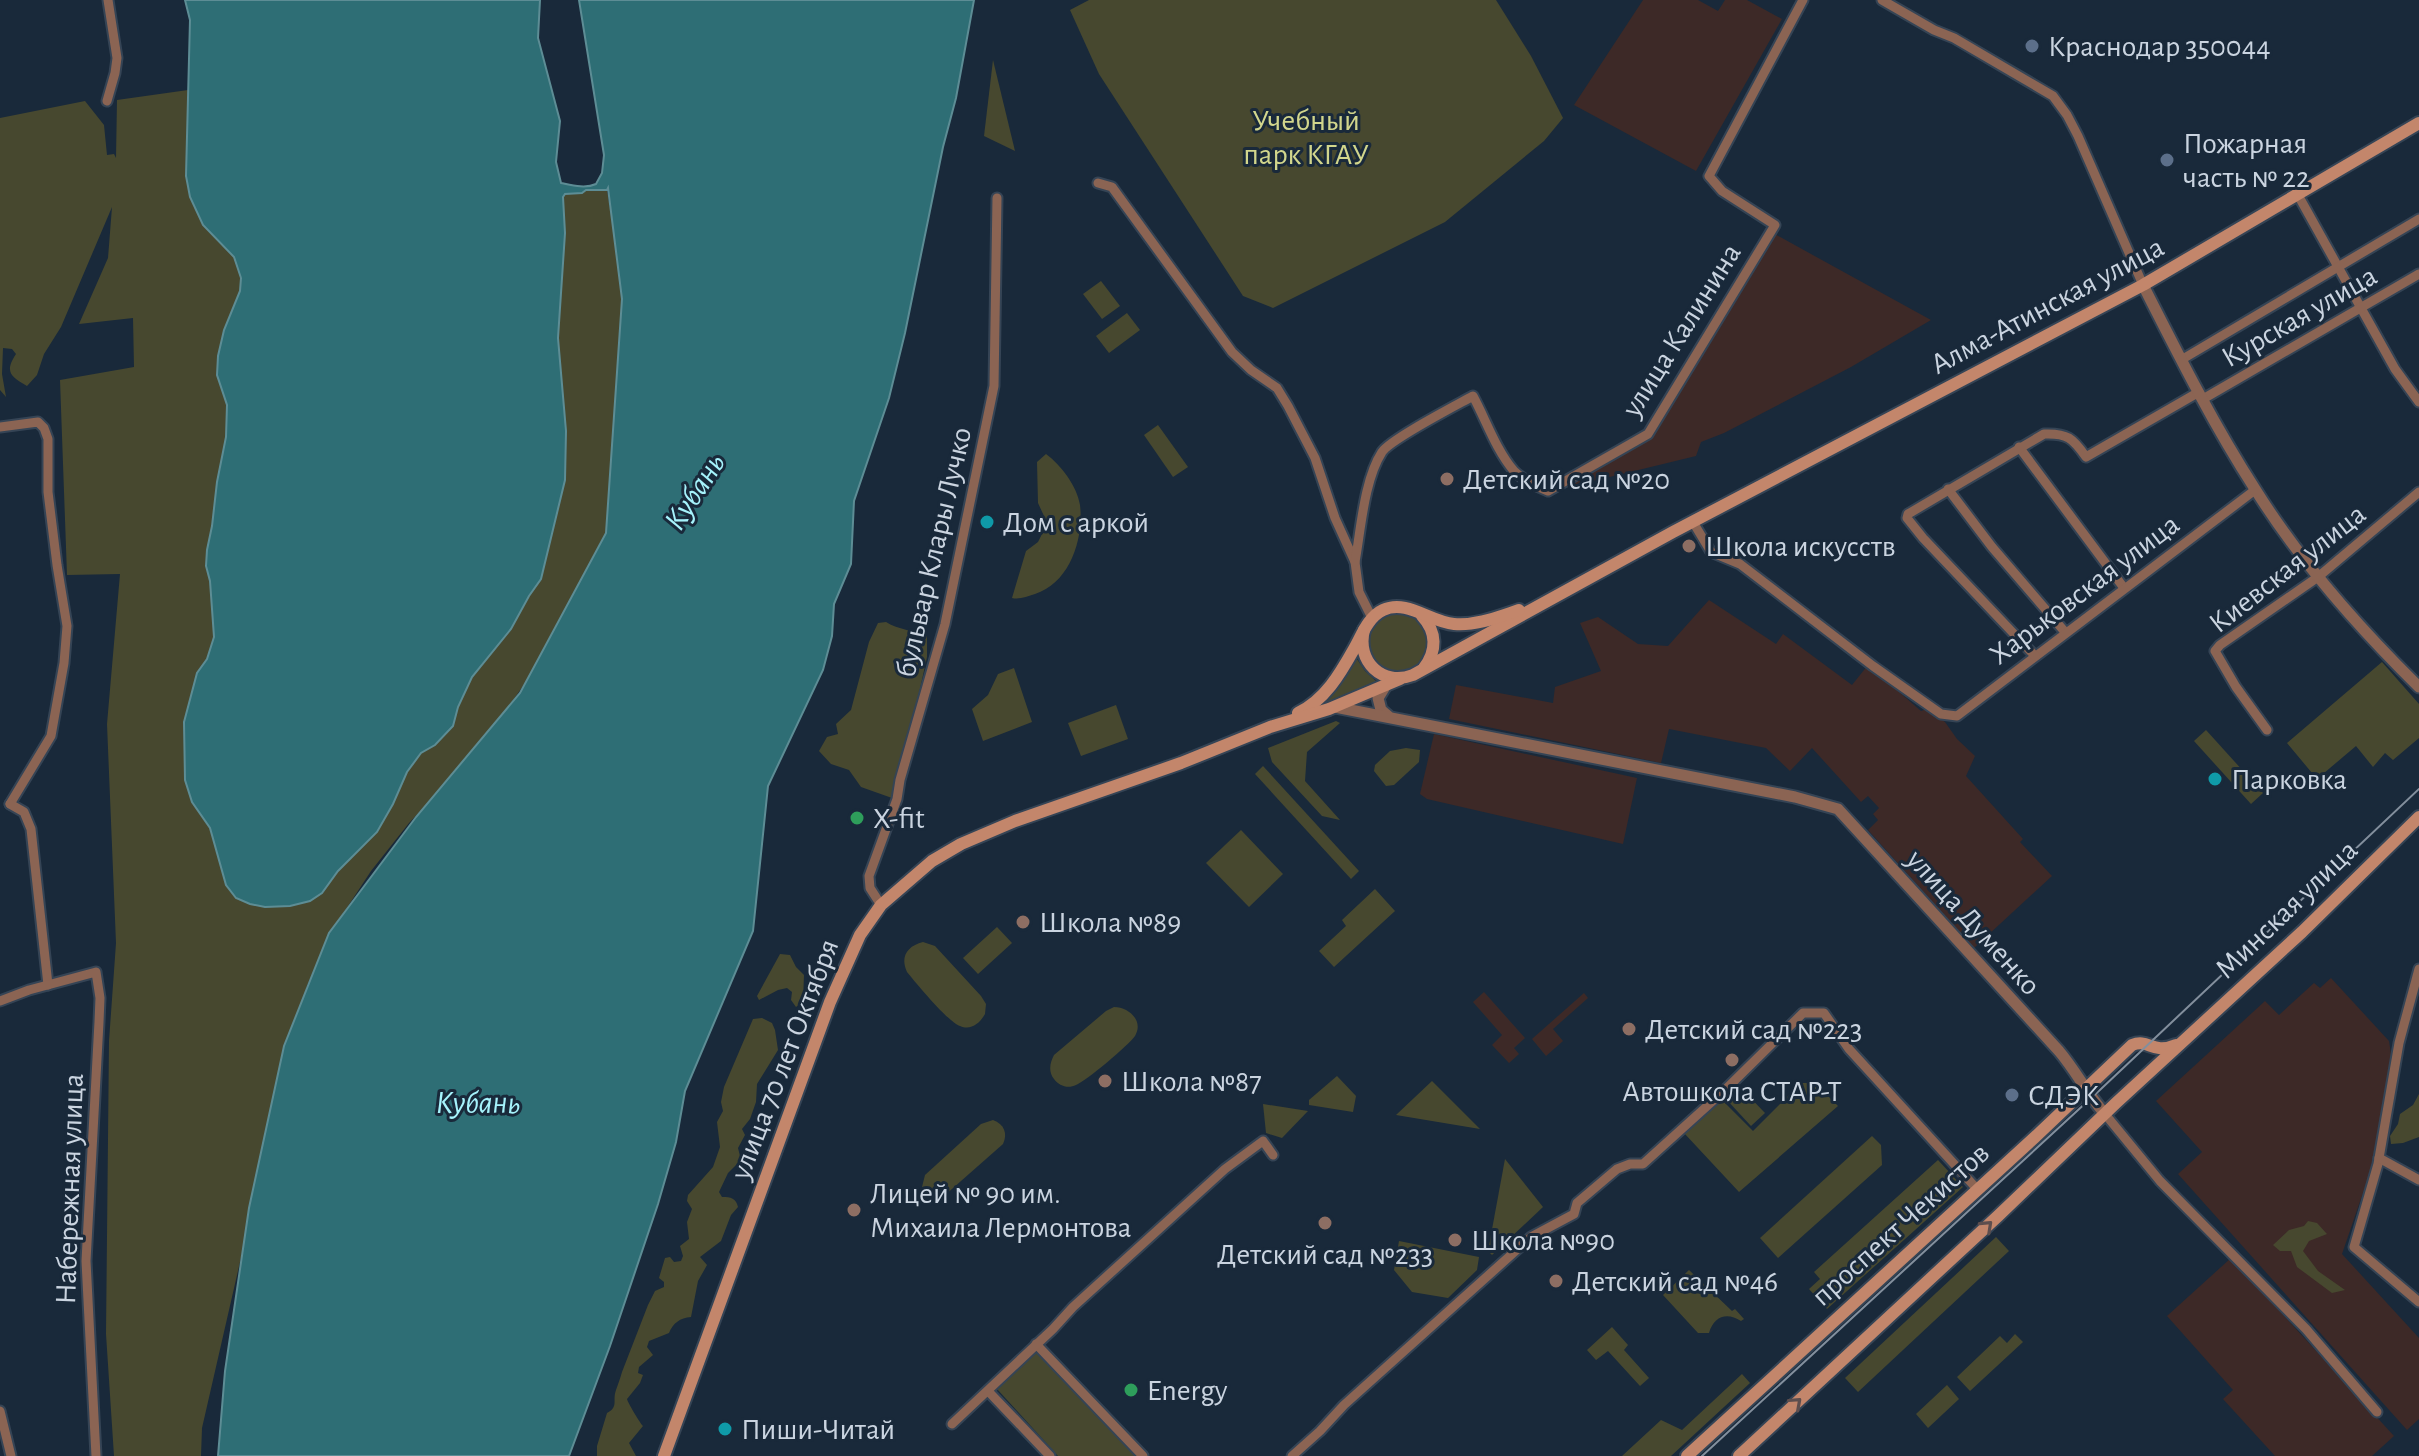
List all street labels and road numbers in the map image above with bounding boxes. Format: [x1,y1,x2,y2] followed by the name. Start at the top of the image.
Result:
[1926,232,2169,380] street label: Алма-Атинская улица
[1616,239,1747,423] street label: улица Калинина
[2217,261,2382,373] street label: Курская улица
[891,424,977,680] street label: бульвар Клары Лучко
[2204,499,2372,639] street label: Киевская улица
[1984,509,2185,671] street label: Харьковская улица
[2210,835,2364,985] street label: Минская улица
[1900,844,2046,1001] street label: улица Думенко
[725,935,845,1185] street label: улица 70 лет Октября
[51,1073,89,1305] street label: Набережная улица
[1806,1138,1995,1312] street label: проспект Чекистов

